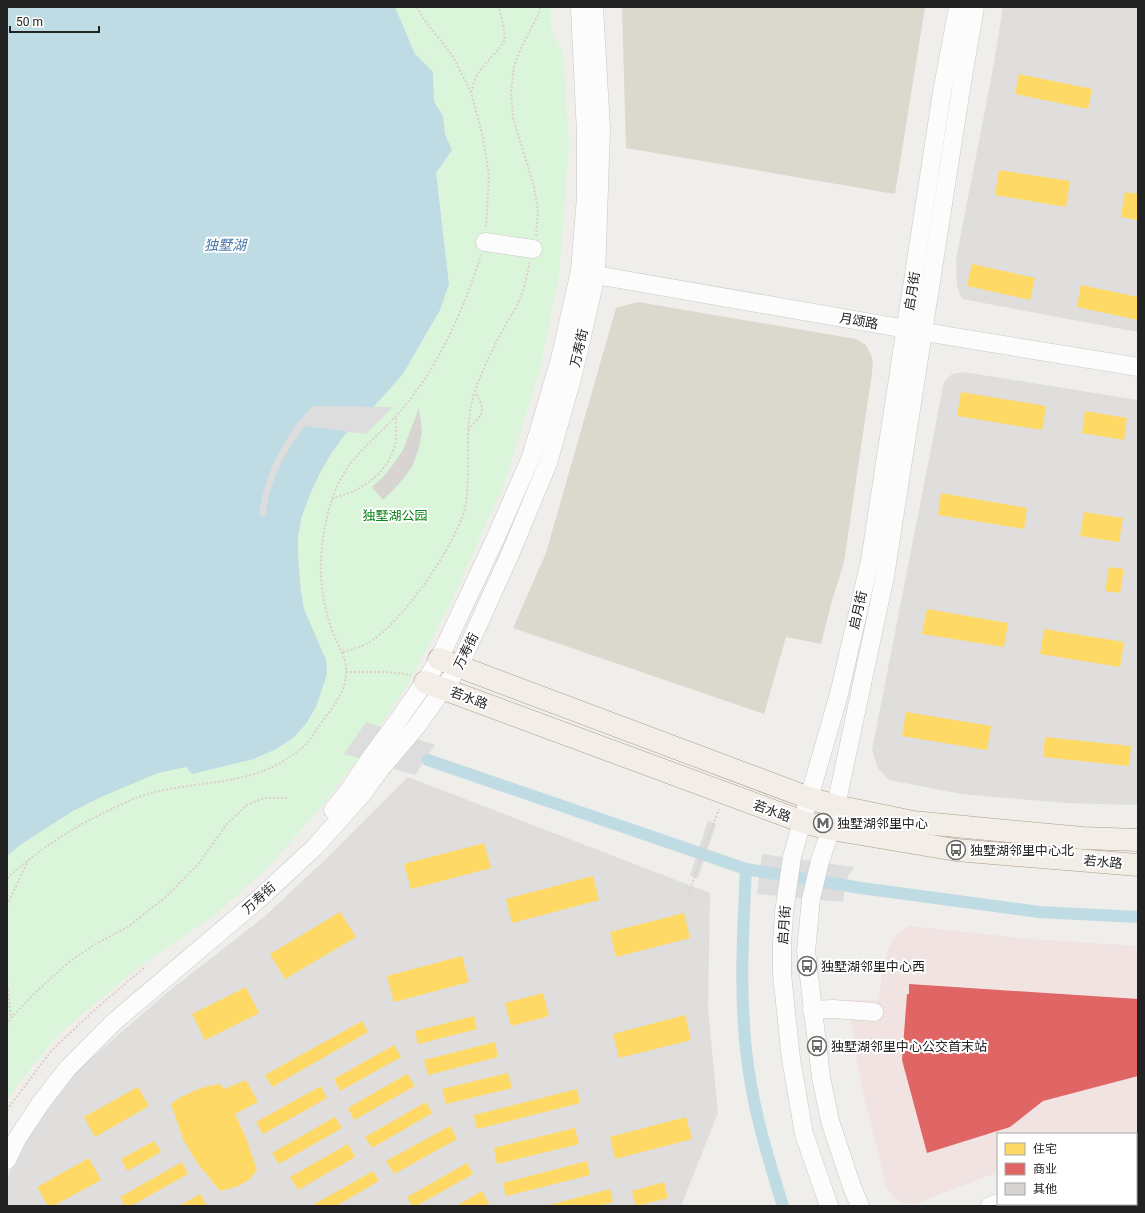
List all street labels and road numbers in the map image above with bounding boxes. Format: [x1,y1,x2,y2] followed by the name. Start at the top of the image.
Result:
[902,271,922,311] street label: 启月街
[838,310,880,332] street label: 月颂路
[567,327,591,369] street label: 万寿街
[846,589,870,631] street label: 启月街
[451,630,481,672] street label: 万寿街
[448,684,490,712] street label: 若水路
[751,797,793,825] street label: 若水路
[1083,853,1123,871] street label: 若水路
[239,879,279,917] street label: 万寿街
[775,905,793,945] street label: 启月街

